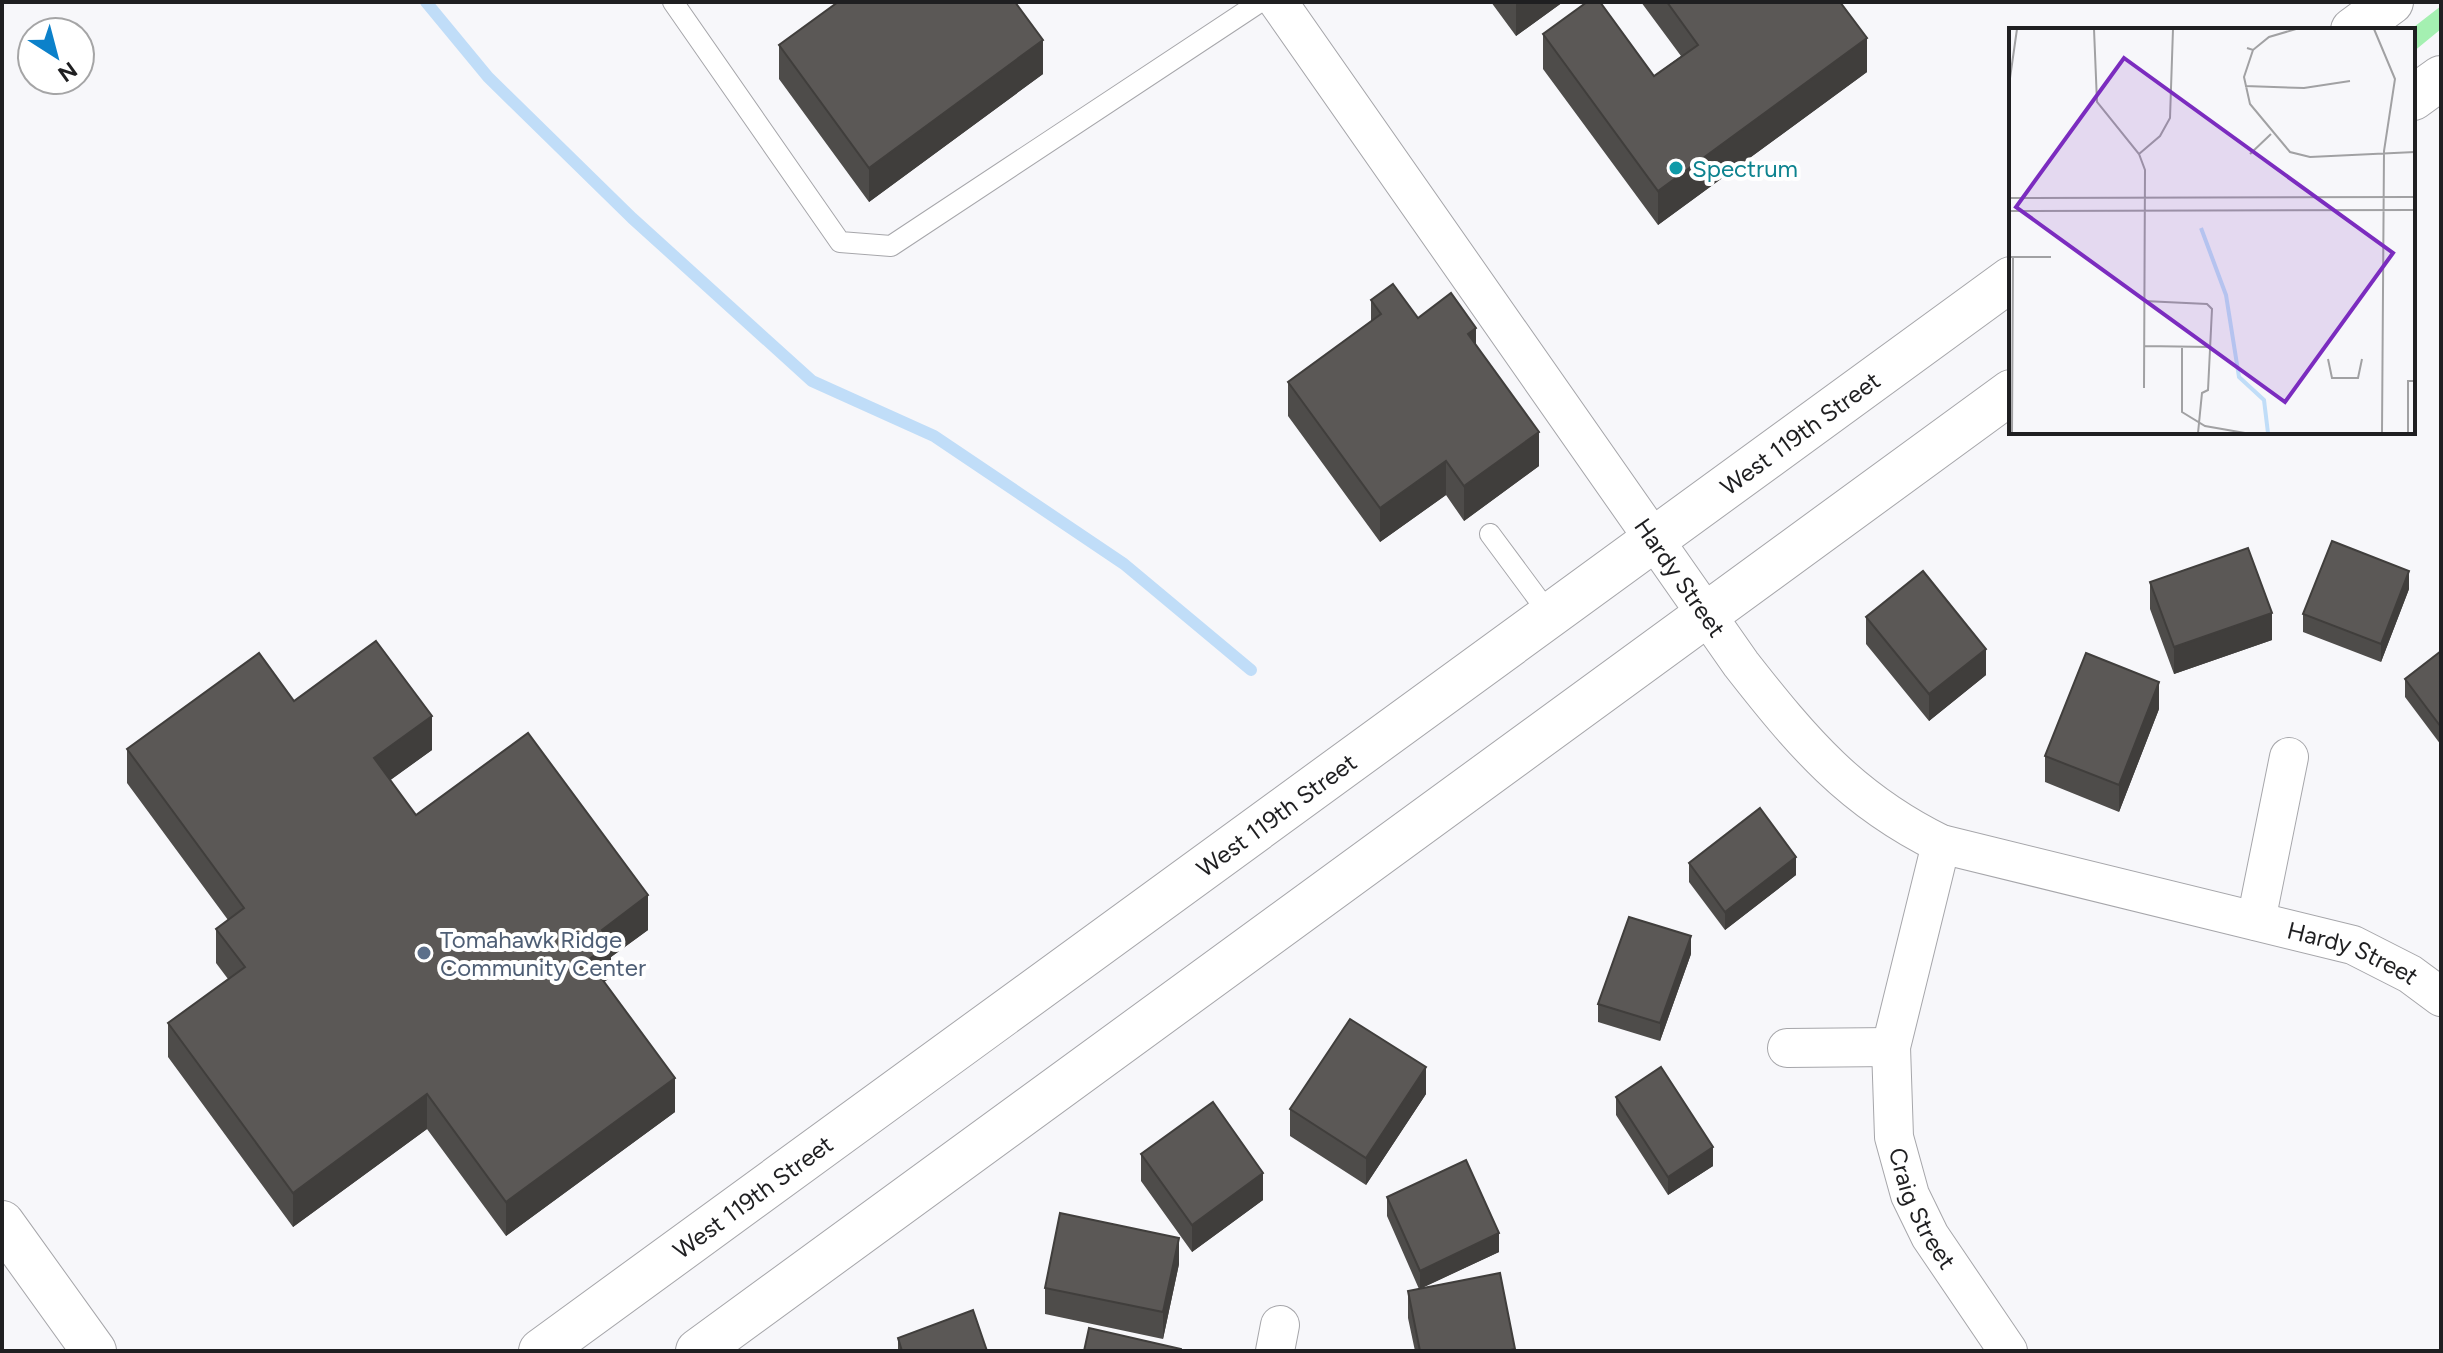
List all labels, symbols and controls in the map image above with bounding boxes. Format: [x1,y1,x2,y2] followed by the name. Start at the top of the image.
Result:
[16,16,96,96] north arrow
[2009,28,2415,434] inset map
[53,56,82,88] text: N
[1692,154,1798,183] place label: Spectrum
[1667,159,1685,177] marker: Spectrum
[1714,365,1885,501] street label: West 119th Street
[1629,512,1732,642] street label: Hardy Street
[1191,747,1362,883] street label: West 119th Street
[2284,915,2425,990] street label: Hardy Street
[440,925,646,982] place label: Tomahawk Ridge Community Center
[415,944,433,962] marker: Tomahawk Ridge Community Center
[667,1129,838,1264] street label: West 119th Street
[1883,1144,1962,1274] street label: Craig Street

